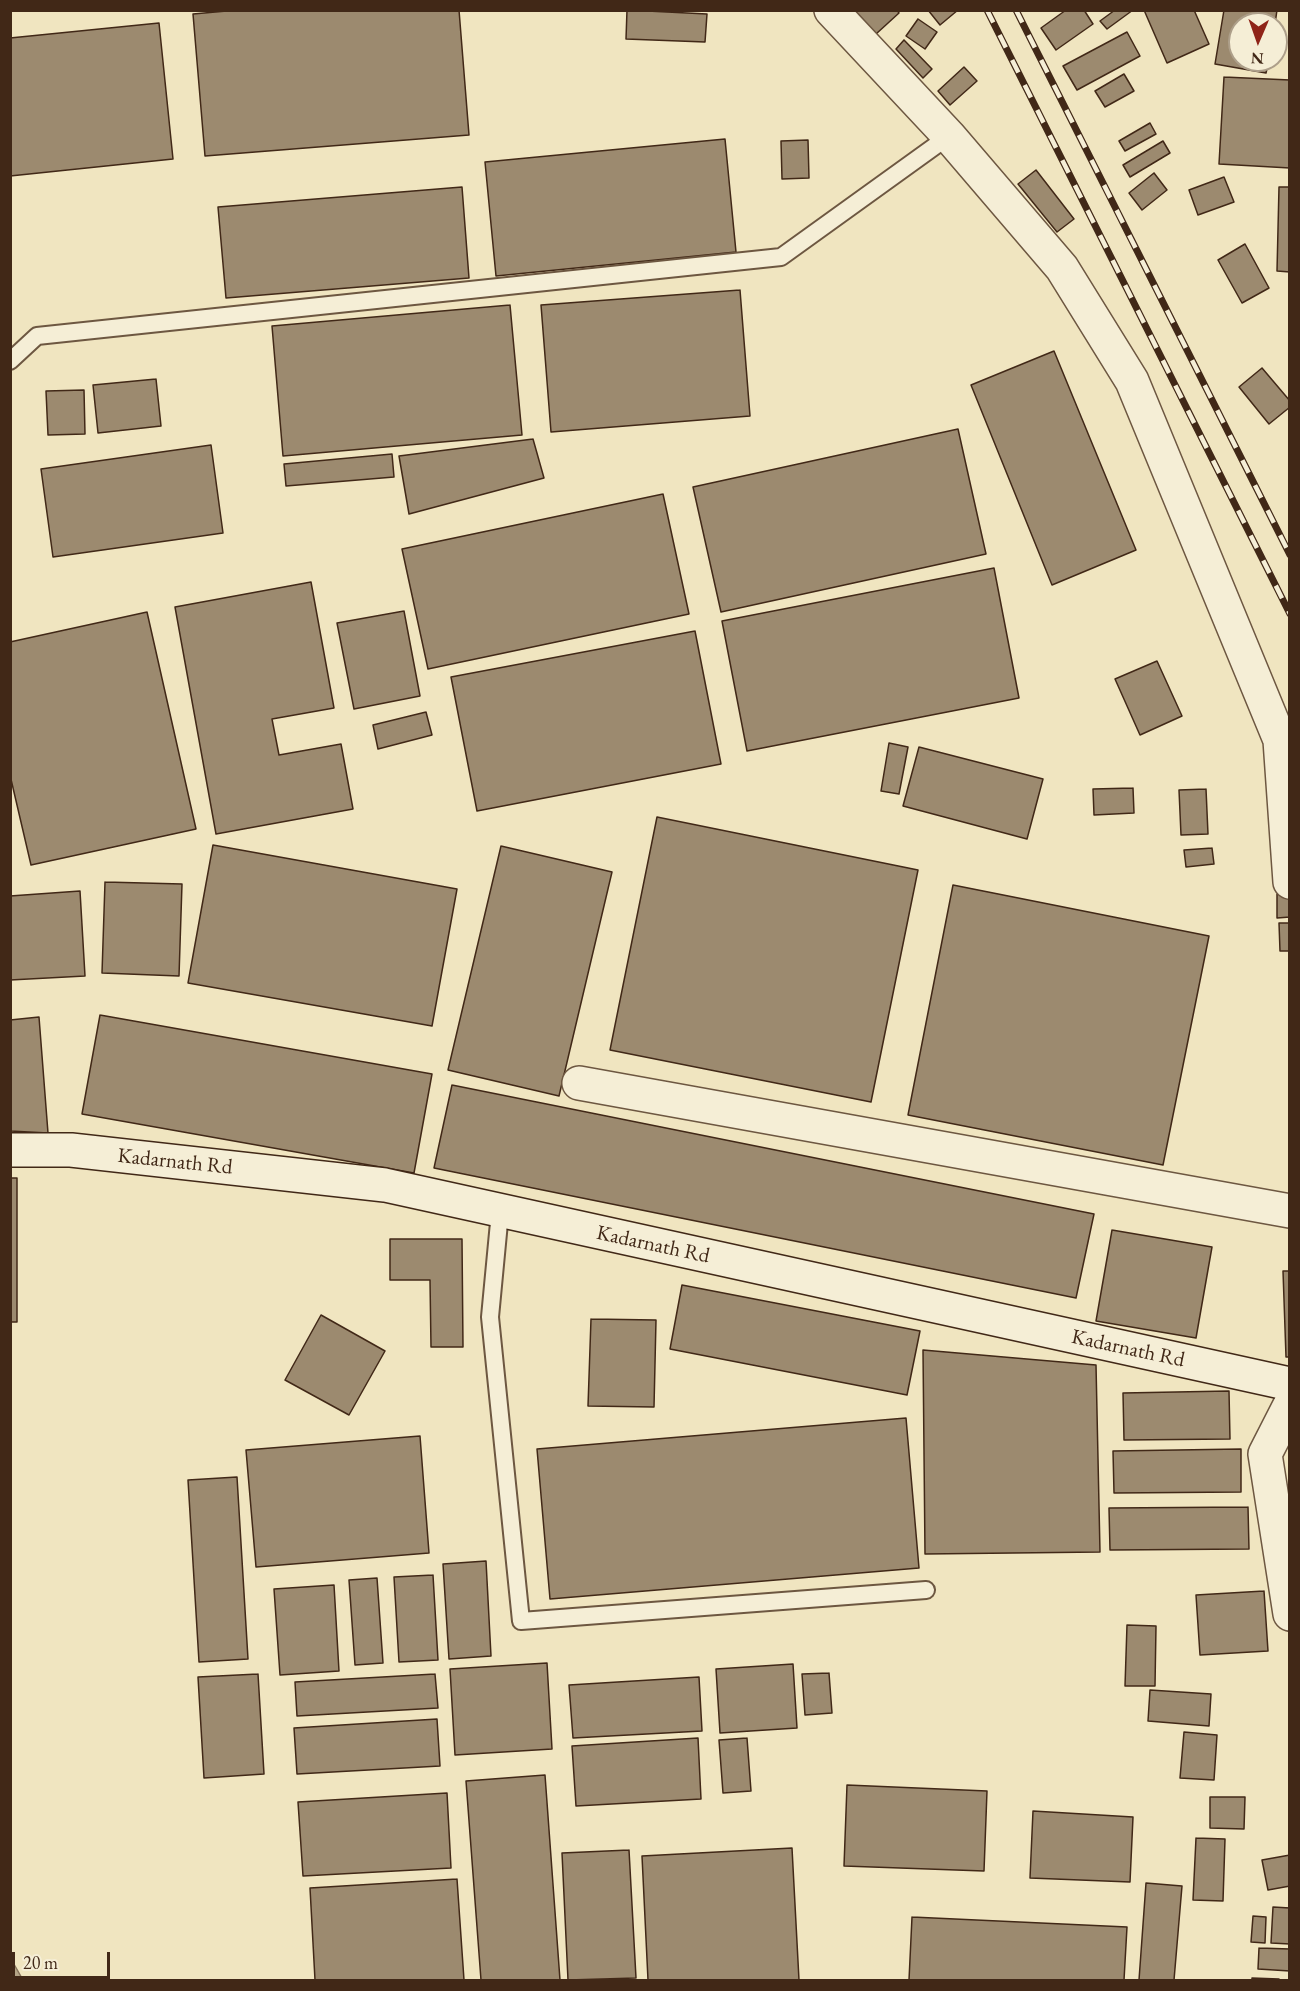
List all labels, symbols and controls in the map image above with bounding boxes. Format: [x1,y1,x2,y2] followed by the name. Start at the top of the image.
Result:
[1228,12,1288,72] north arrow
[1251,48,1264,69] text: N
[116,1143,234,1181] street label: Kadarnath Rd
[594,1221,712,1269] street label: Kadarnath Rd
[1069,1325,1187,1373] street label: Kadarnath Rd
[15,1940,112,1978] scale bar
[23,1951,58,1974] text: 20 m

